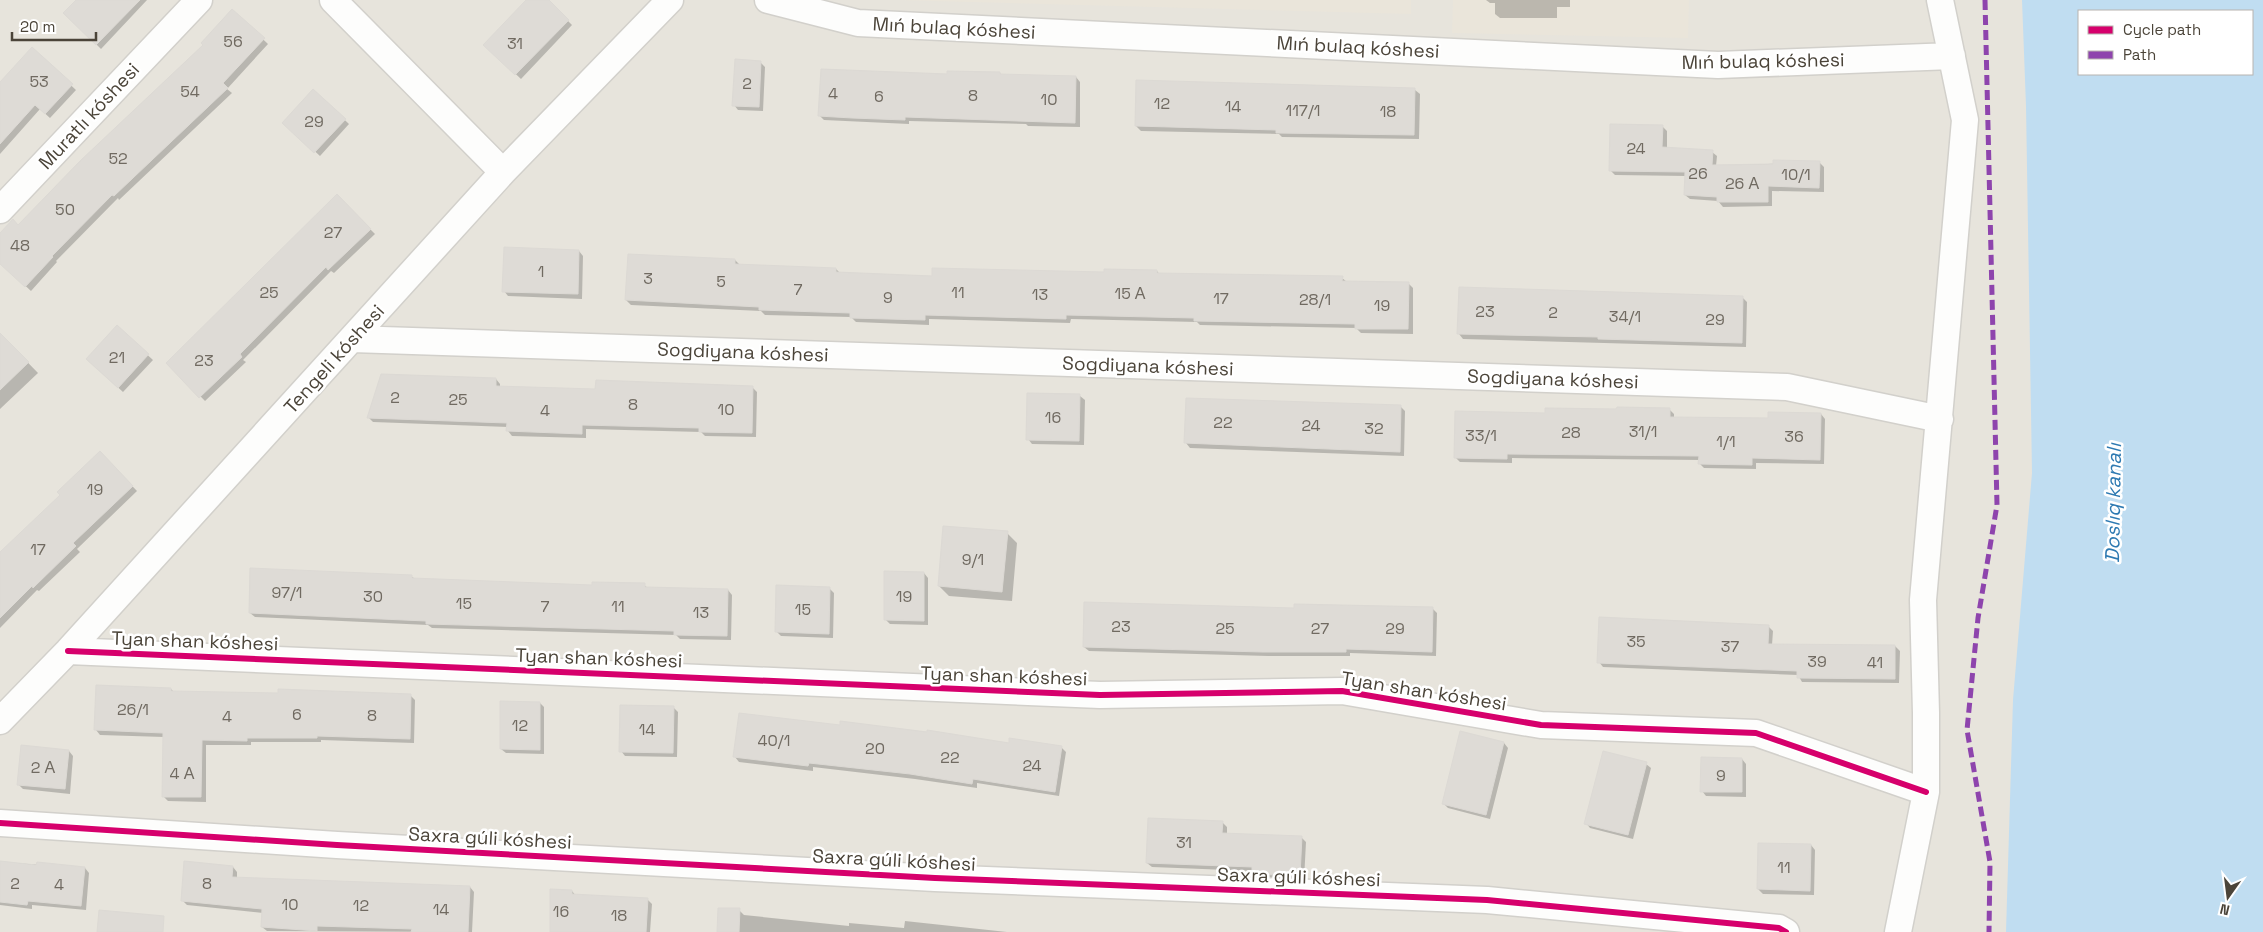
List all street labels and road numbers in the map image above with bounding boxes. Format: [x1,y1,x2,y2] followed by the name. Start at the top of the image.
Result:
[872,11,1036,45] street label: Mıń bulaq kóshesi
[1276,30,1440,64] street label: Mıń bulaq kóshesi
[1681,47,1845,75] street label: Mıń bulaq kóshesi
[33,57,145,175] street label: Muratlı kóshesi
[278,299,390,419] street label: Tengeli kóshesi
[657,337,829,367] street label: Sogdiyana kóshesi
[1062,351,1234,381] street label: Sogdiyana kóshesi
[1467,364,1639,394] street label: Sogdiyana kóshesi
[111,626,279,656] street label: Tyan shan kóshesi
[515,643,683,673] street label: Tyan shan kóshesi
[920,661,1088,691] street label: Tyan shan kóshesi
[1340,666,1508,716] street label: Tyan shan kóshesi
[408,821,572,855] street label: Saxra gúli kóshesi
[812,843,976,877] street label: Saxra gúli kóshesi
[1217,862,1381,892] street label: Saxra gúli kóshesi

